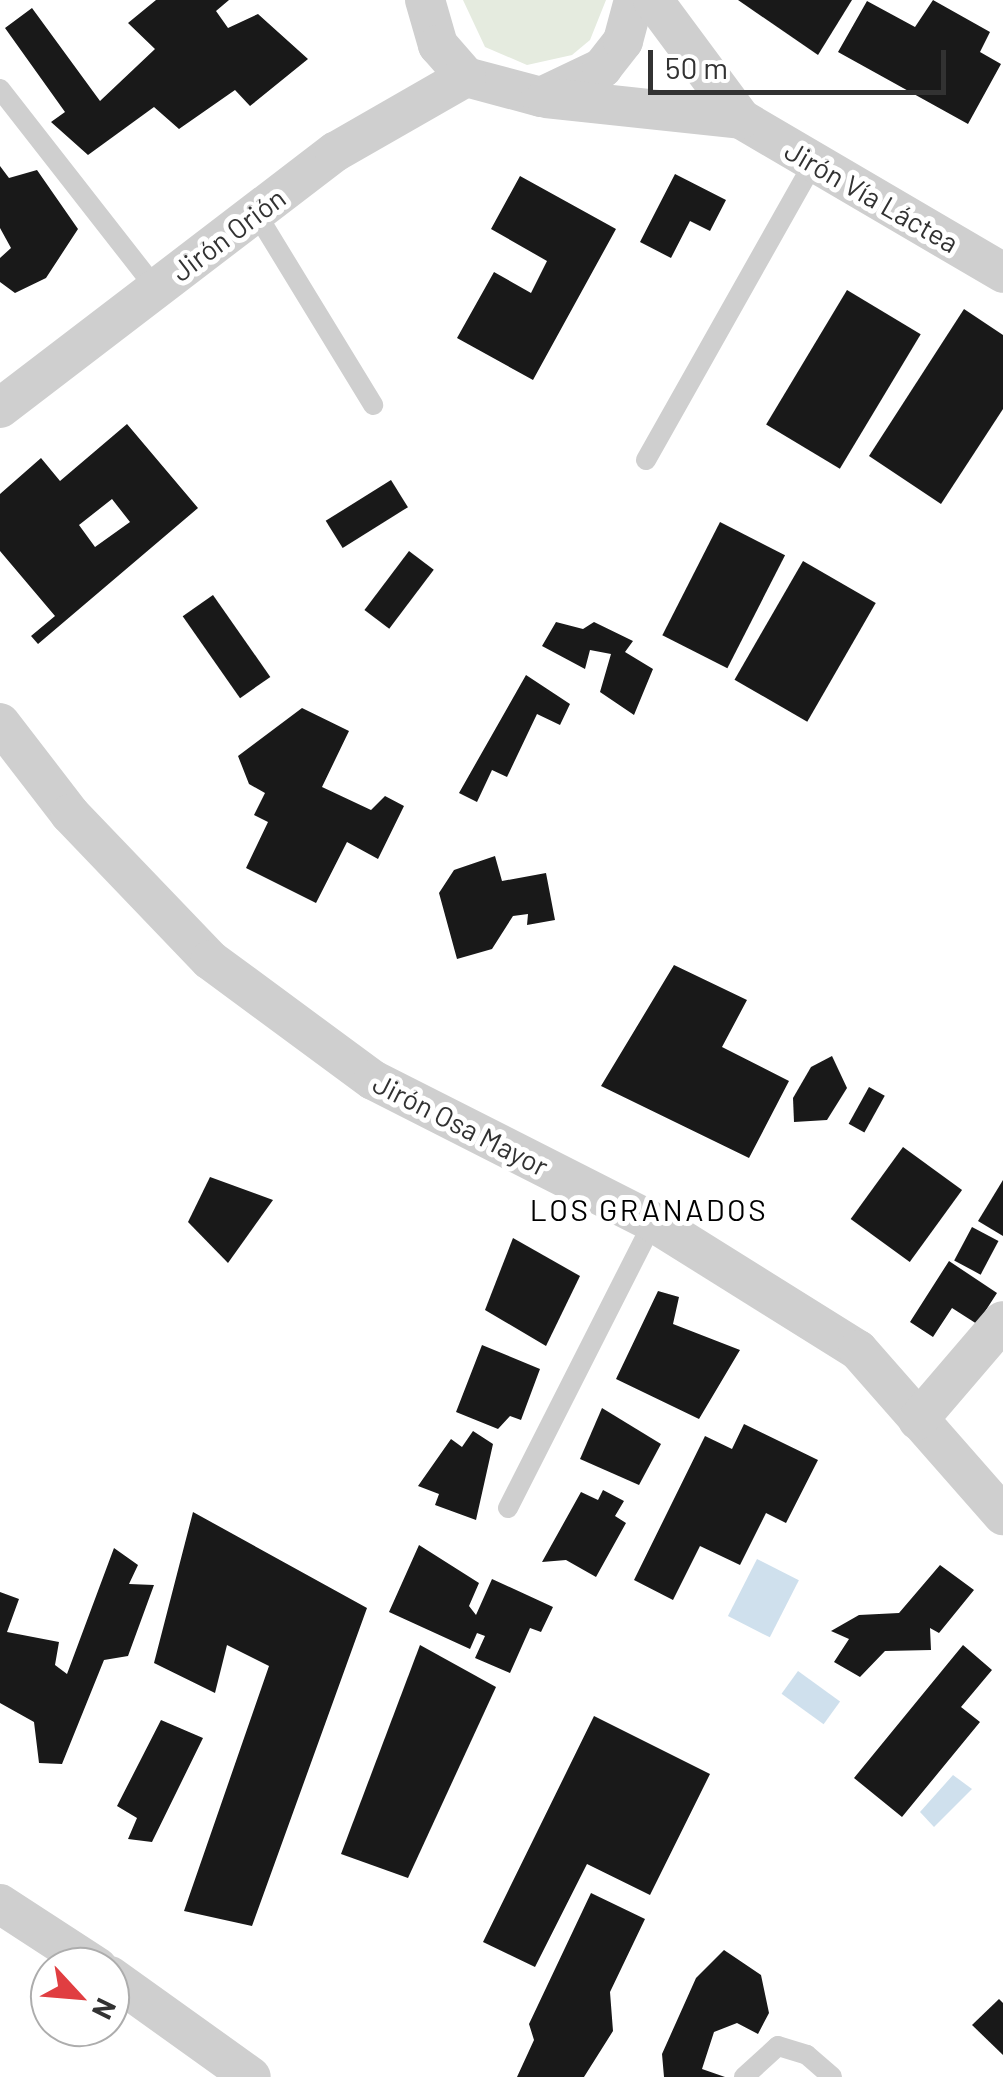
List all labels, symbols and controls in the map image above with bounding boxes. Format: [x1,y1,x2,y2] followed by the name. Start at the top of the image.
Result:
[653,30,950,92] scale bar
[665,49,728,85] text: 50 m
[779,133,965,259] street label: Jirón Vía Láctea
[164,180,292,288] street label: Jirón Orión
[368,1065,554,1183] street label: Jirón Osa Mayor
[530,1191,768,1227] district label: LOS GRANADOS
[30,1947,130,2047] north arrow
[86,1993,125,2025] text: N

